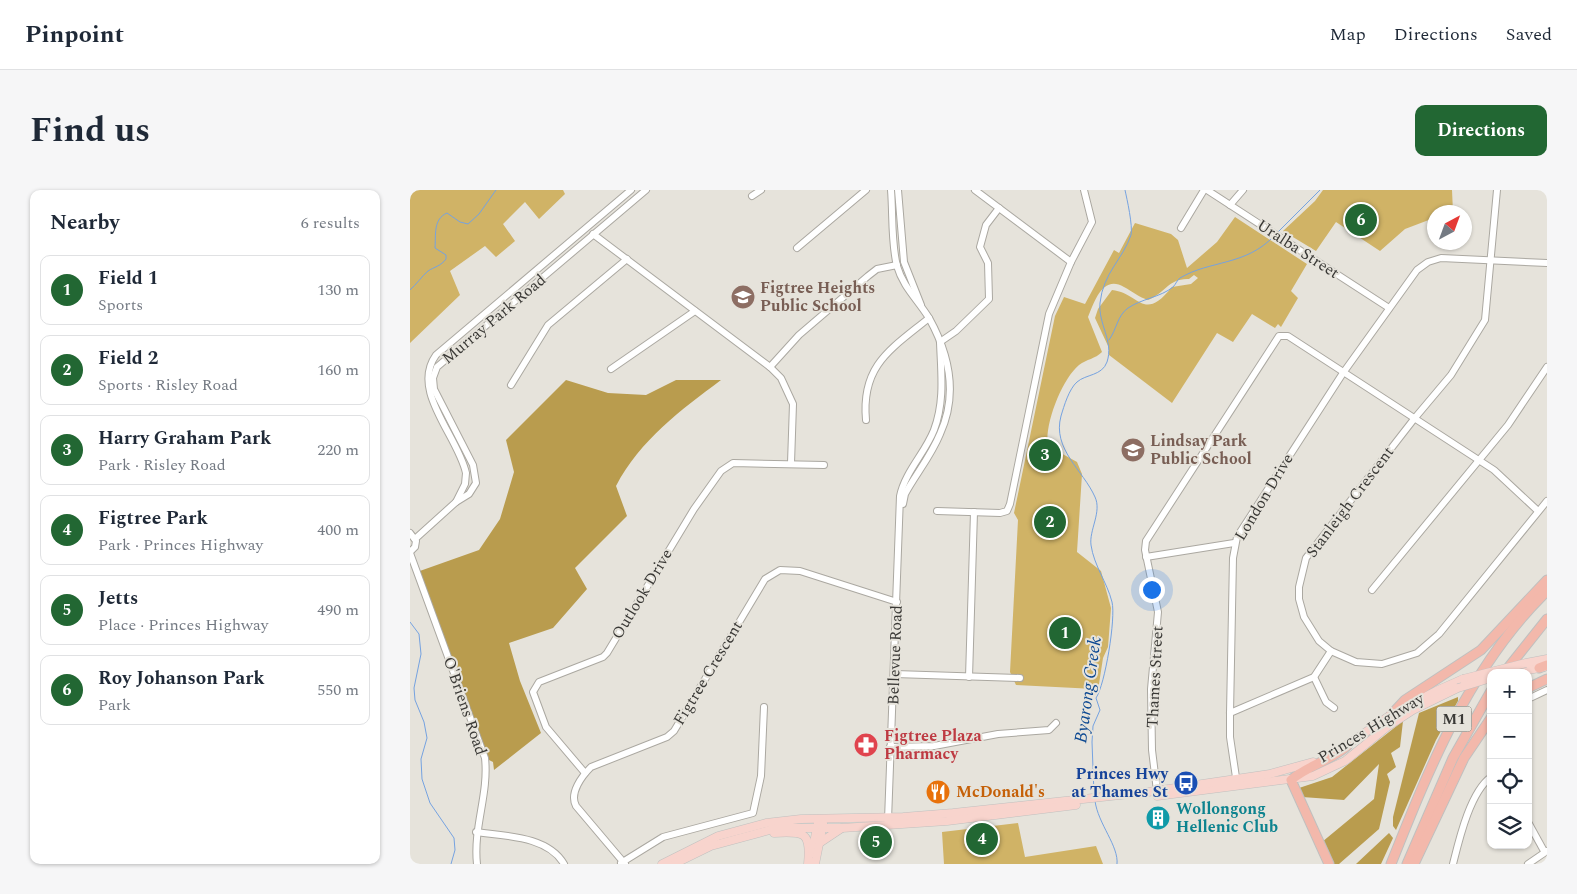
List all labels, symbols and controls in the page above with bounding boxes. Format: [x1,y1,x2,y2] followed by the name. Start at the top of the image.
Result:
[25,17,124,53] text: Pinpoint
[1330,21,1366,48] text: Map
[1394,21,1478,48] text: Directions
[1506,21,1552,48] text: Saved
[30,104,150,157] text: Find us
[1415,105,1547,156] button: Directions
[1345,201,1377,239] pin: 6
[1427,205,1472,250] north arrow
[50,207,120,239] text: Nearby
[301,211,360,235] text: 6 results
[1252,213,1344,285] street label: Uralba Street
[98,264,158,293] text: Field 1
[437,268,551,370] street label: Murray Park Road
[760,276,875,318] place label: Figtree Heights Public School
[63,278,71,302] text: 1
[317,278,359,302] text: 130 m
[730,284,756,310] school or university icon: Figtree Heights Public School
[98,293,143,317] text: Sports
[98,344,158,373] text: Field 2
[63,358,71,382] text: 2
[317,358,359,382] text: 160 m
[98,373,238,397] text: Sports · Risley Road
[98,424,272,453] text: Harry Graham Park
[1150,429,1252,471] place label: Lindsay Park Public School
[1029,436,1061,474] pin: 3
[1120,437,1146,463] school or university icon: Lindsay Park Public School
[63,438,71,462] text: 3
[317,438,359,462] text: 220 m
[1300,441,1400,563] street label: Stanleigh Crescent
[1228,449,1300,545] street label: London Drive
[98,453,226,477] text: Park · Risley Road
[1034,503,1066,541] pin: 2
[98,504,208,533] text: Figtree Park
[63,518,71,542] text: 4
[317,518,359,542] text: 400 m
[98,533,263,557] text: Park · Princes Highway
[606,544,678,644] street label: Outlook Drive
[1139,577,1165,603] your location
[98,584,138,613] text: Jetts
[63,598,71,622] text: 5
[317,598,359,622] text: 490 m
[881,605,909,705] street label: Bellevue Road
[98,613,268,637] text: Place · Princes Highway
[1049,614,1081,652] pin: 1
[667,616,749,730] street label: Figtree Crescent
[1140,625,1170,729] street label: Thames Street
[1067,634,1109,745] water label: Byarong Creek
[437,653,493,759] street label: O'Briens Road
[98,664,265,693] text: Roy Johanson Park
[1487,669,1532,849] map controls
[1487,669,1532,714] button: +
[63,678,71,702] text: 6
[317,678,359,702] text: 550 m
[1313,686,1430,769] street label: Princes Highway
[98,693,131,717] text: Park
[1436,706,1472,732] road number: M1
[1487,714,1532,759] button: −
[884,724,982,766] place label: Figtree Plaza Pharmacy
[853,732,879,758] pharmacy icon: Figtree Plaza Pharmacy
[1487,759,1532,804] button: locate
[1072,762,1169,804] place label: Princes Hwy at Thames St
[1173,770,1199,796] bus stop icon: Princes Hwy at Thames St
[925,779,951,805] restaurant icon: McDonald's
[956,780,1045,804] place label: McDonald's
[1176,797,1278,839] place label: Wollongong Hellenic Club
[1487,804,1532,849] button: layers
[1145,805,1171,831] building icon: Wollongong Hellenic Club
[966,820,998,858] pin: 4
[860,823,892,861] pin: 5

